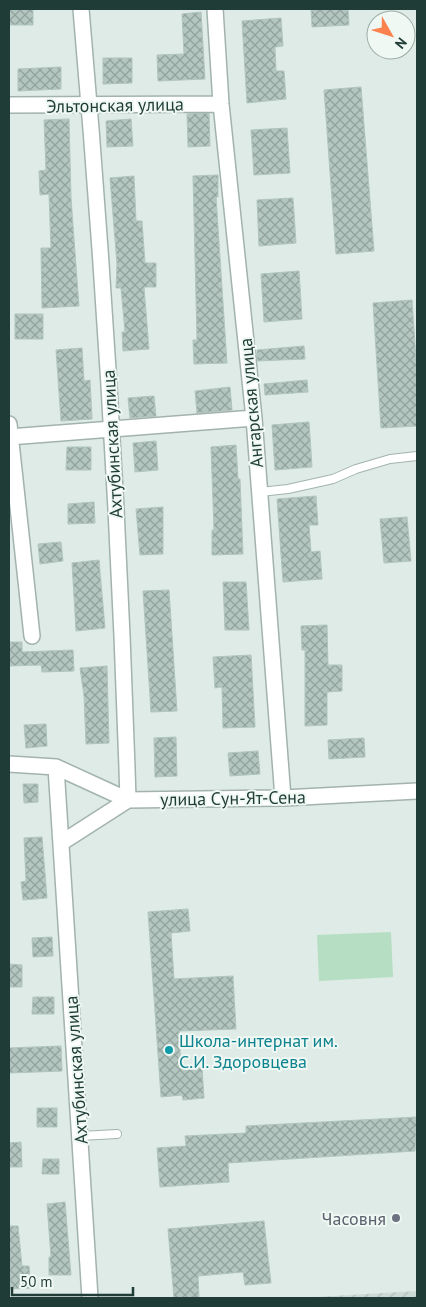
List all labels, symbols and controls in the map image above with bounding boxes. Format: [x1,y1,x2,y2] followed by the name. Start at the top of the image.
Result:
[366,10,416,60] north arrow
[391,34,411,52] text: N
[46,92,184,118] street label: Эльтонская улица
[234,337,268,469] street label: Ангарская улица
[97,369,127,519] street label: Ахтубинская улица
[160,785,306,811] street label: улица Сун-Ят-Сена
[59,995,93,1145] street label: Ахтубинская улица
[179,1029,338,1073] place label: Школа-интернат им. С.И. Здоровцева
[163,1044,175,1056] marker: Школа-интернат им. С.И. Здоровцева
[322,1207,386,1230] place label: Часовня
[390,1212,402,1224] marker: Часовня
[12,1264,134,1296] scale bar
[20,1272,53,1291] text: 50 m

